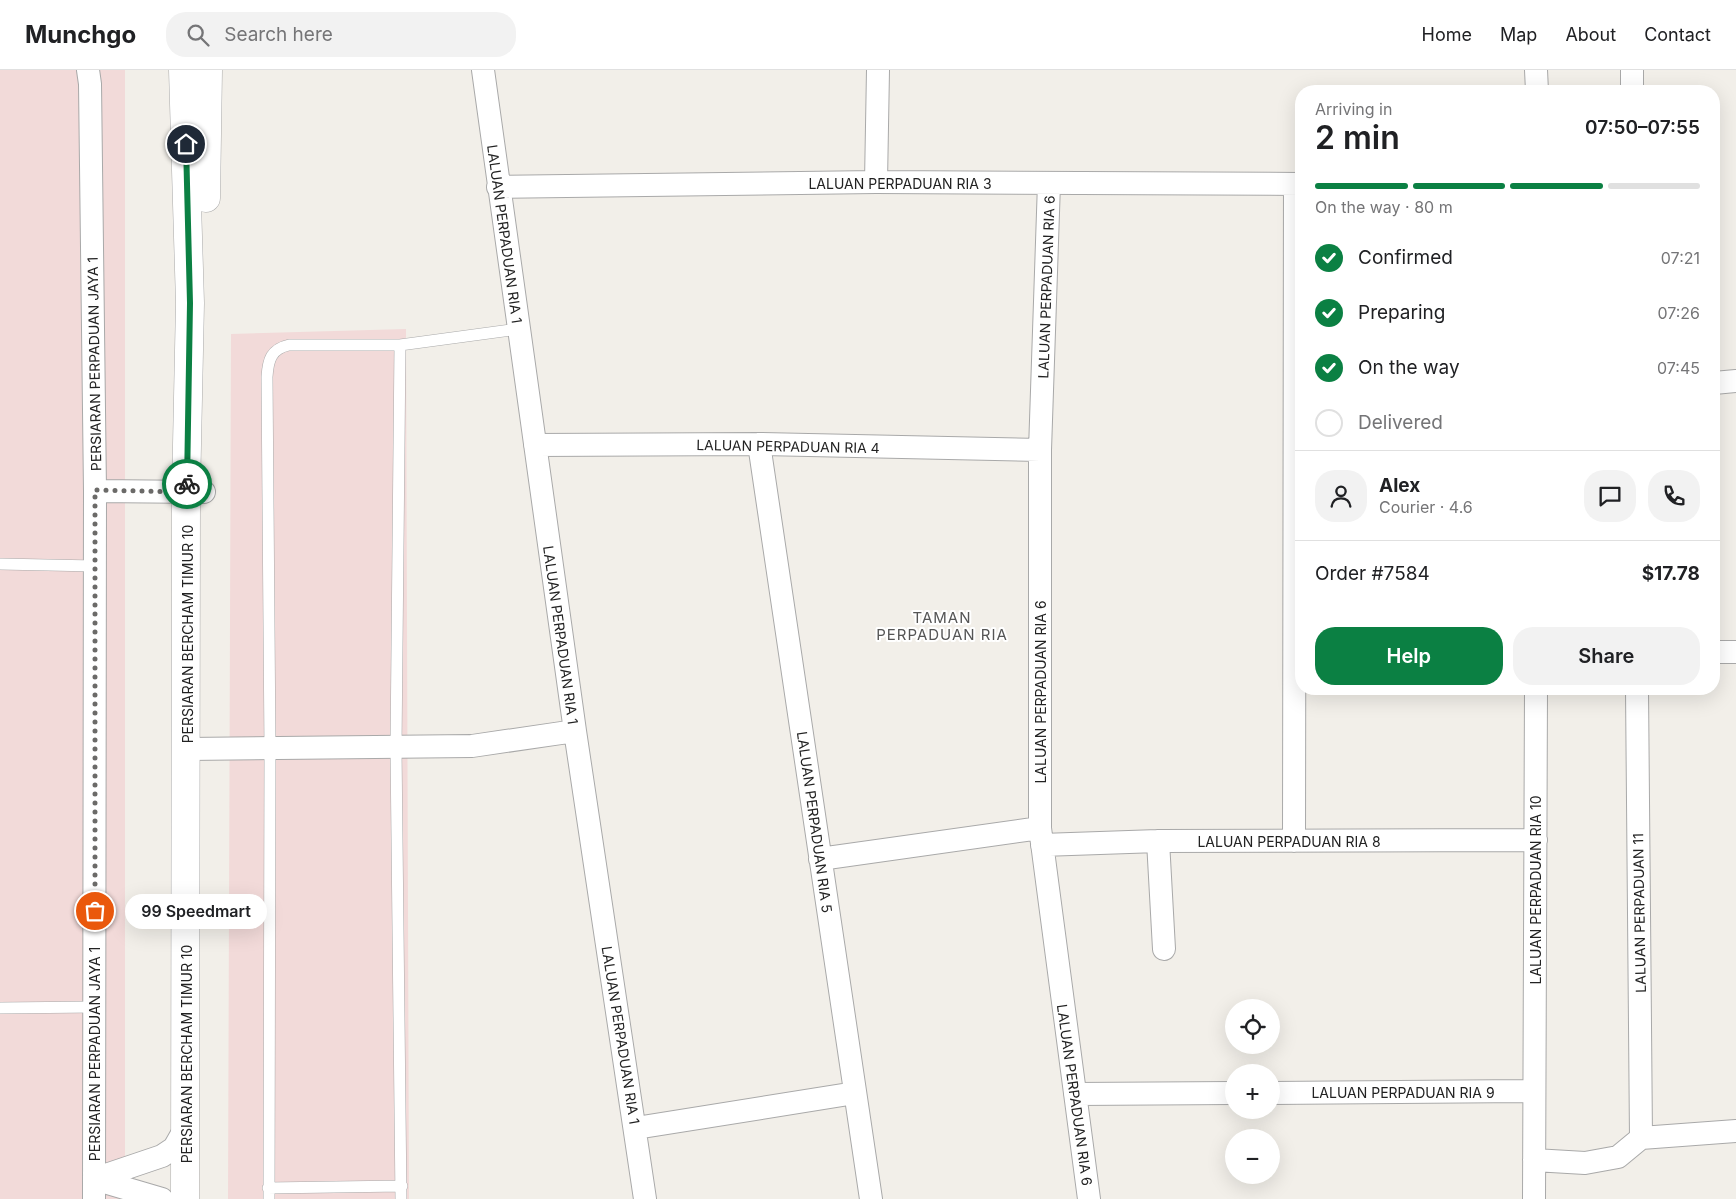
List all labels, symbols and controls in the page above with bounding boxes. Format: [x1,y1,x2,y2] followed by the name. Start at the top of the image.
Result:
[166,12,516,57] search box
[25,20,136,49] text: Munchgo
[184,21,212,49] icon: search
[224,23,333,46] text: Search here
[1422,24,1472,45] text: Home
[1500,24,1537,45] text: Map
[1565,24,1616,45] text: About
[1644,24,1711,45] text: Contact
[1315,99,1392,119] text: Arriving in
[1585,116,1700,139] text: 07:50–07:55
[1315,118,1400,157] text: 2 min
[165,123,207,165] pin
[172,130,200,158] icon: home
[484,144,526,324] street label: LALUAN PERPADUAN RIA 1
[808,175,992,192] street label: LALUAN PERPADUAN RIA 3
[1034,195,1058,379] street label: LALUAN PERPADUAN RIA 6
[1315,197,1453,217] text: On the way · 80 m
[1315,244,1343,272] icon: check
[1358,246,1453,269] text: Confirmed
[1661,248,1700,268] text: 07:21
[84,257,104,471] street label: PERSIARAN PERPADUAN JAYA 1
[1315,299,1343,327] icon: check
[1358,301,1445,324] text: Preparing
[1657,303,1700,323] text: 07:26
[1315,354,1343,382] icon: check
[1358,356,1460,379] text: On the way
[1657,358,1700,378] text: 07:45
[1358,411,1443,434] text: Delivered
[696,436,880,456] street label: LALUAN PERPADUAN RIA 4
[162,459,212,509] courier
[173,470,201,498] icon: bike
[1315,470,1367,522] button: person
[1584,470,1636,522] button: chat
[1648,470,1700,522] button: phone
[1379,474,1420,497] text: Alex
[1379,497,1473,517] text: Courier · 4.6
[179,525,196,743] street label: PERSIARAN BERCHAM TIMUR 10
[540,545,582,725] street label: LALUAN PERPADUAN RIA 1
[1315,562,1430,585] text: Order #7584
[1642,562,1700,585] text: $17.78
[1032,600,1049,784] street label: LALUAN PERPADUAN RIA 6
[876,608,1008,644] district label: TAMAN PERPADUAN RIA
[1315,627,1503,685] button: Help
[1513,627,1700,685] button: Share
[794,730,836,914] street label: LALUAN PERPADUAN RIA 5
[1527,796,1544,985] street label: LALUAN PERPADUAN RIA 10
[1197,833,1381,850] street label: LALUAN PERPADUAN RIA 8
[1629,833,1649,993] street label: LALUAN PERPADUAN 11
[74,890,116,932] pin
[125,894,268,928] callout: 99 Speedmart
[81,897,109,925] icon: bag
[141,901,251,921] text: 99 Speedmart
[178,945,195,1163] street label: PERSIARAN BERCHAM TIMUR 10
[599,945,643,1125] street label: LALUAN PERPADUAN RIA 1
[86,947,103,1161] street label: PERSIARAN PERPADUAN JAYA 1
[1225,999,1280,1184] map controls
[1225,999,1280,1054] button: locate
[1054,1003,1096,1187] street label: LALUAN PERPADUAN RIA 6
[1225,1064,1280,1119] button: +
[1311,1084,1495,1101] street label: LALUAN PERPADUAN RIA 9
[1225,1129,1280,1184] button: −

